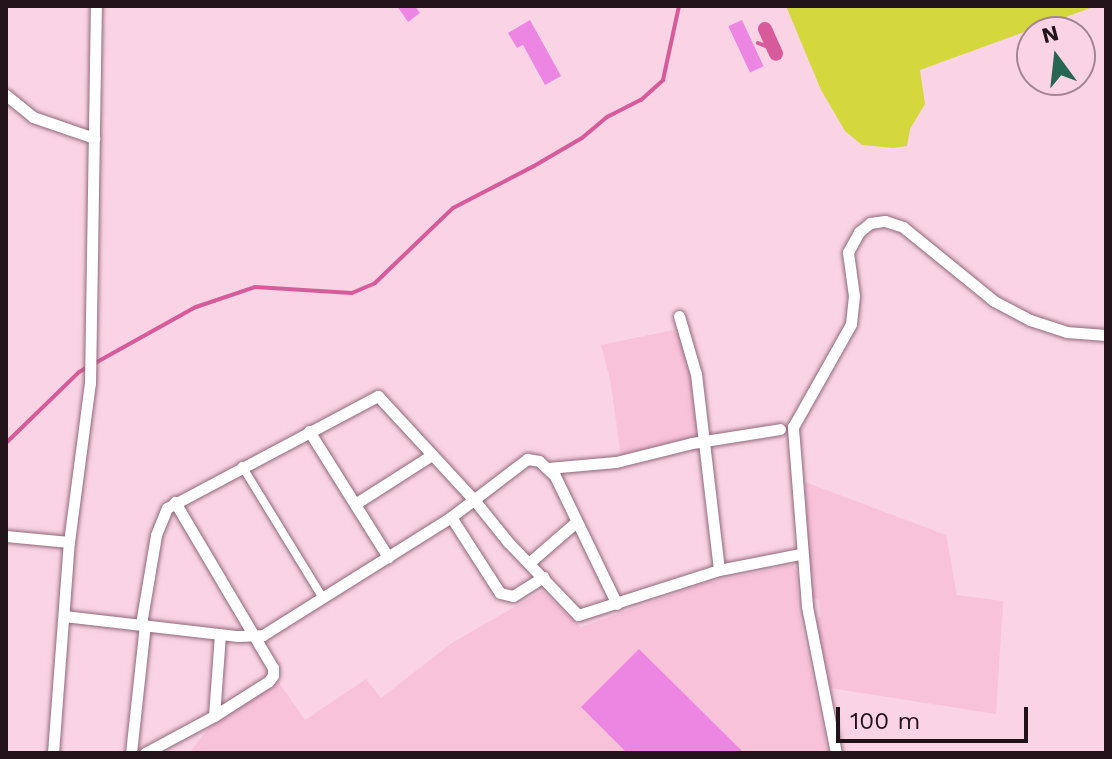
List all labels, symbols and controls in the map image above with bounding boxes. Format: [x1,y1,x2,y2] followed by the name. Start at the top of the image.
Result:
[1016,16,1096,96] north arrow
[1039,20,1061,48] text: N
[840,691,1032,741] scale bar
[850,707,920,735] text: 100 m

